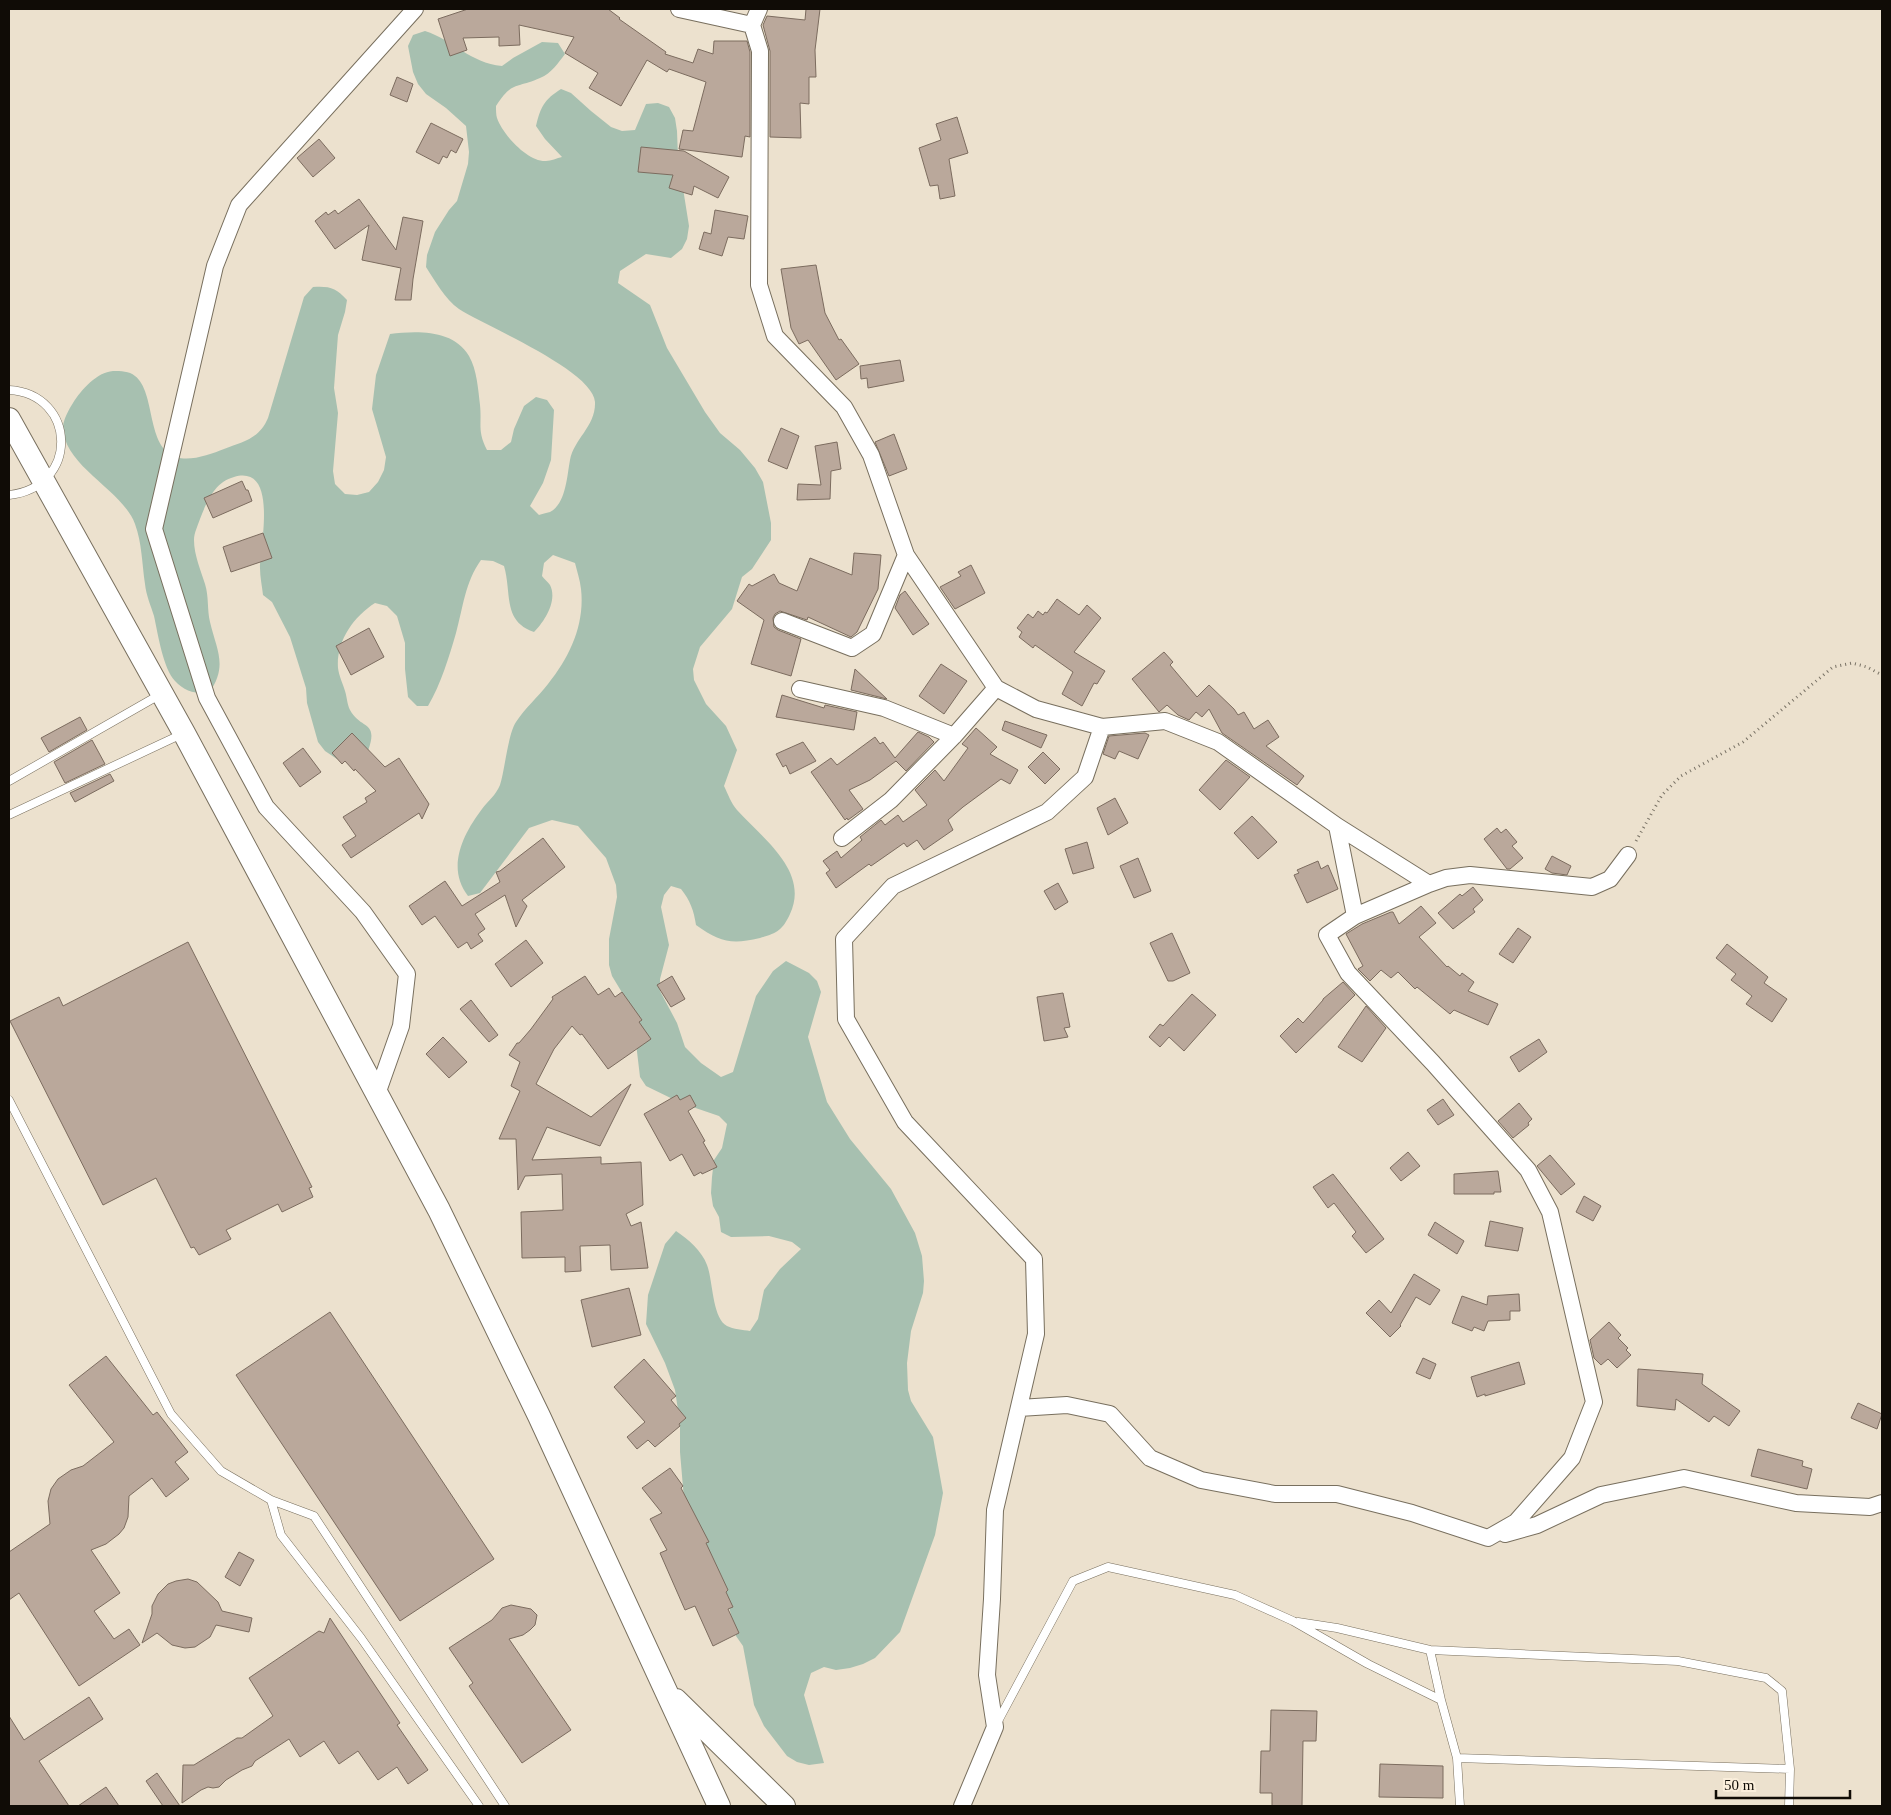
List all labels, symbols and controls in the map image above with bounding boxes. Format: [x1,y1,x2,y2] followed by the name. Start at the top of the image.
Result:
[1716,1768,1850,1800] scale bar
[1724,1777,1755,1793] text: 50 m

